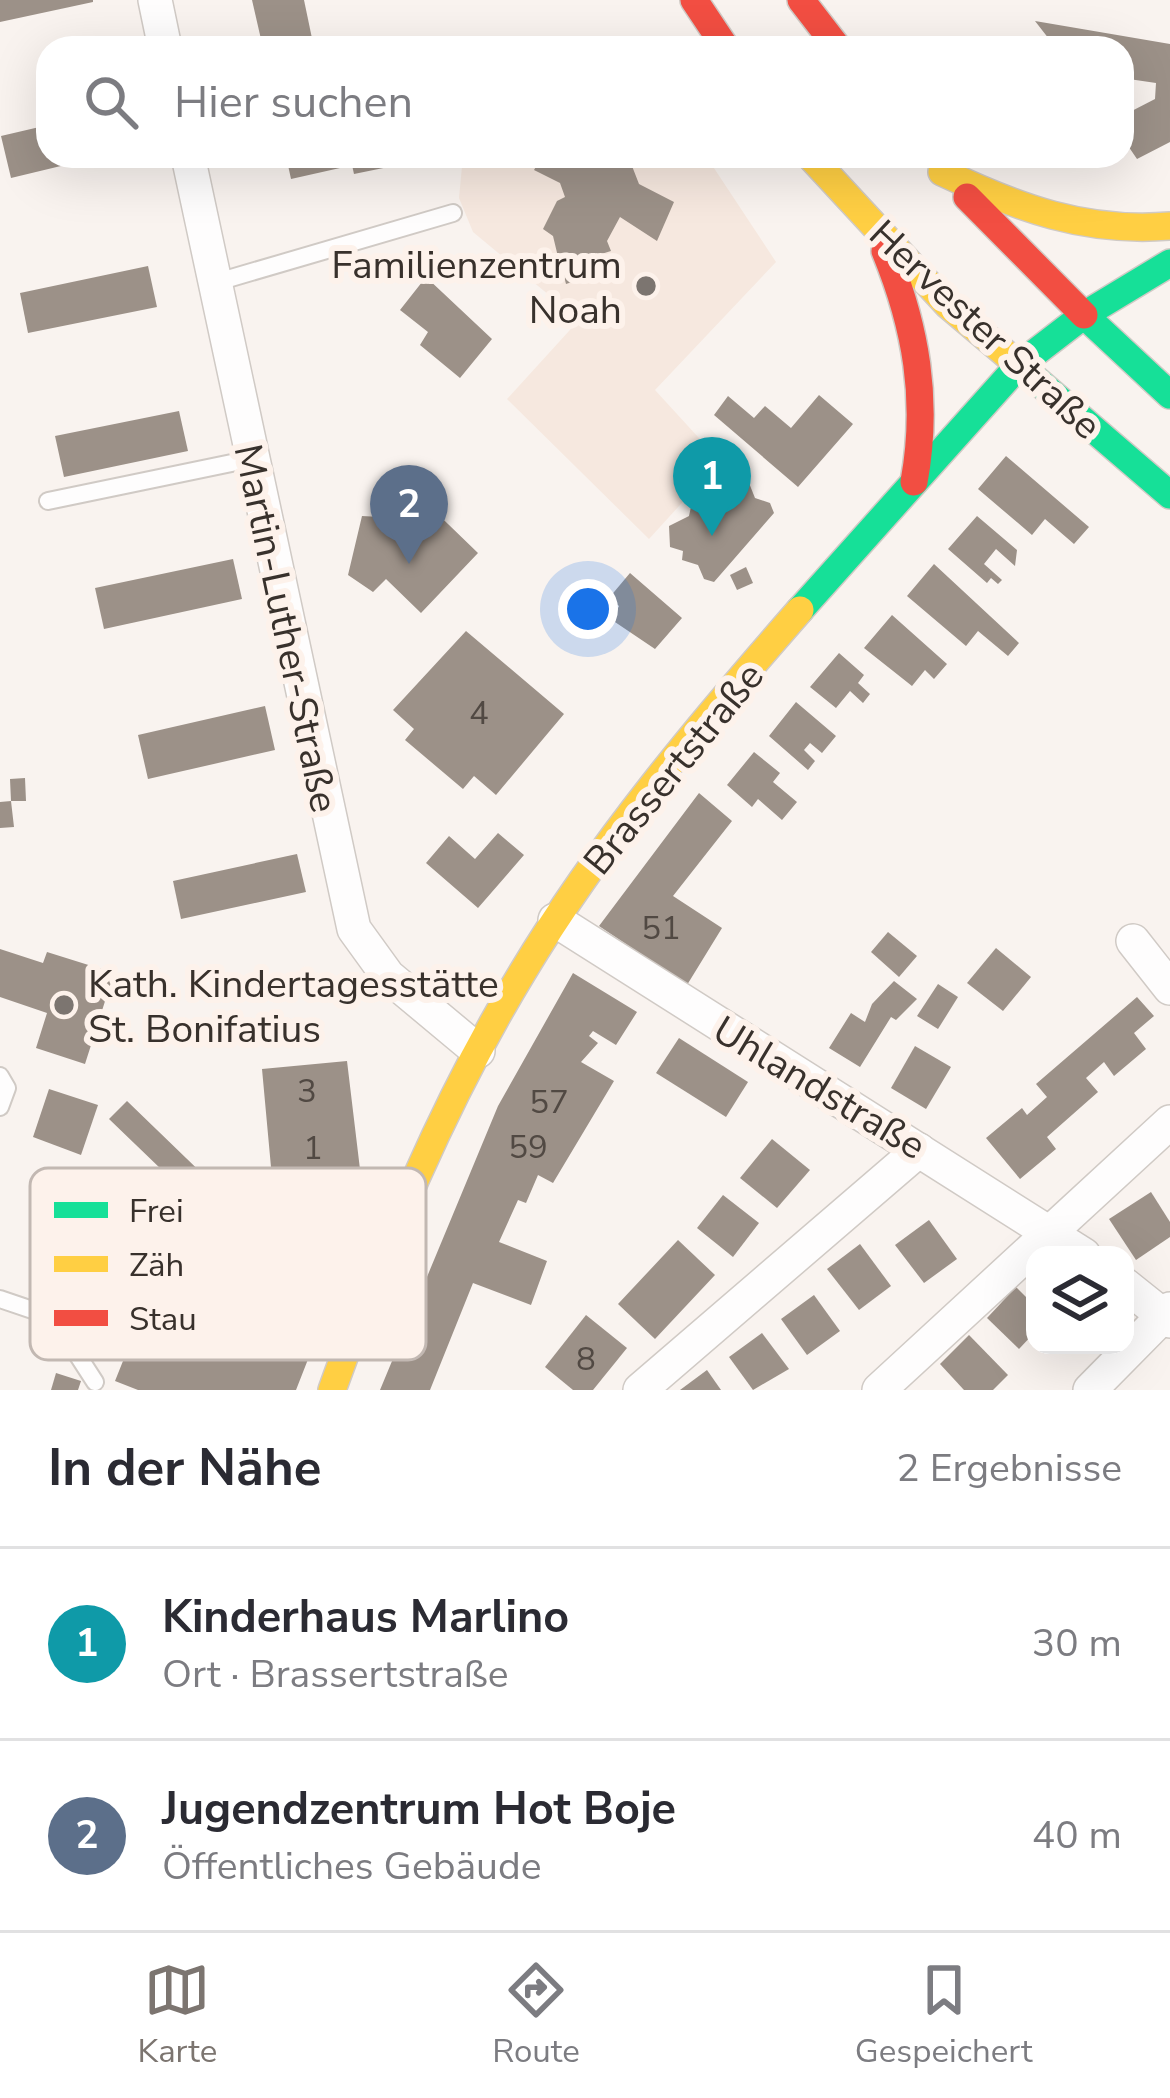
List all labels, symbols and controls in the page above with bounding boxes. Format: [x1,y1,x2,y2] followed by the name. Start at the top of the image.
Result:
[36,36,1134,168] search box
[78,69,144,135] icon: search
[174,72,413,133] text: Hier suchen
[857,209,1113,452] street label: Hervester Straße
[331,239,622,337] place label: Familienzentrum Noah
[633,273,659,299] marker: Familienzentrum Noah
[673,437,751,536] pin: 1
[221,439,350,817] street label: Martin-Luther-Straße
[370,465,448,564] pin: 2
[558,579,618,639] your location
[572,652,776,886] street label: Brassertstraße
[469,691,489,736] house number: 4
[641,906,681,951] house number: 51
[88,958,499,1056] place label: Kath. Kindertagesstätte St. Bonifatius
[51,992,77,1018] marker: Kath. Kindertagesstätte St. Bonifatius
[703,1004,935,1173] street label: Uhlandstraße
[297,1069,317,1114] house number: 3
[529,1080,569,1125] house number: 57
[508,1125,548,1170] house number: 59
[303,1126,323,1171] house number: 1
[30,1168,426,1360] legend
[129,1189,184,1234] text: Frei
[129,1243,184,1288] text: Zäh
[1026,1246,1134,1354] map controls
[1026,1246,1134,1354] button: layers
[129,1297,197,1342] text: Stau
[576,1337,596,1382] house number: 8
[48,1433,321,1503] text: In der Nähe
[896,1442,1122,1495] text: 2 Ergebnisse
[162,1587,569,1648] text: Kinderhaus Marlino
[75,1617,99,1670] text: 1
[1032,1617,1122,1670] text: 30 m
[162,1648,509,1701] text: Ort · Brassertstraße
[162,1779,676,1840] text: Jugendzentrum Hot Boje
[75,1809,99,1862] text: 2
[1032,1809,1122,1862] text: 40 m
[162,1840,541,1893] text: Öffentliches Gebäude
[138,1957,217,2074] tab: Karte
[492,1957,580,2074] tab: Route
[855,1957,1032,2074] tab: Gespeichert

